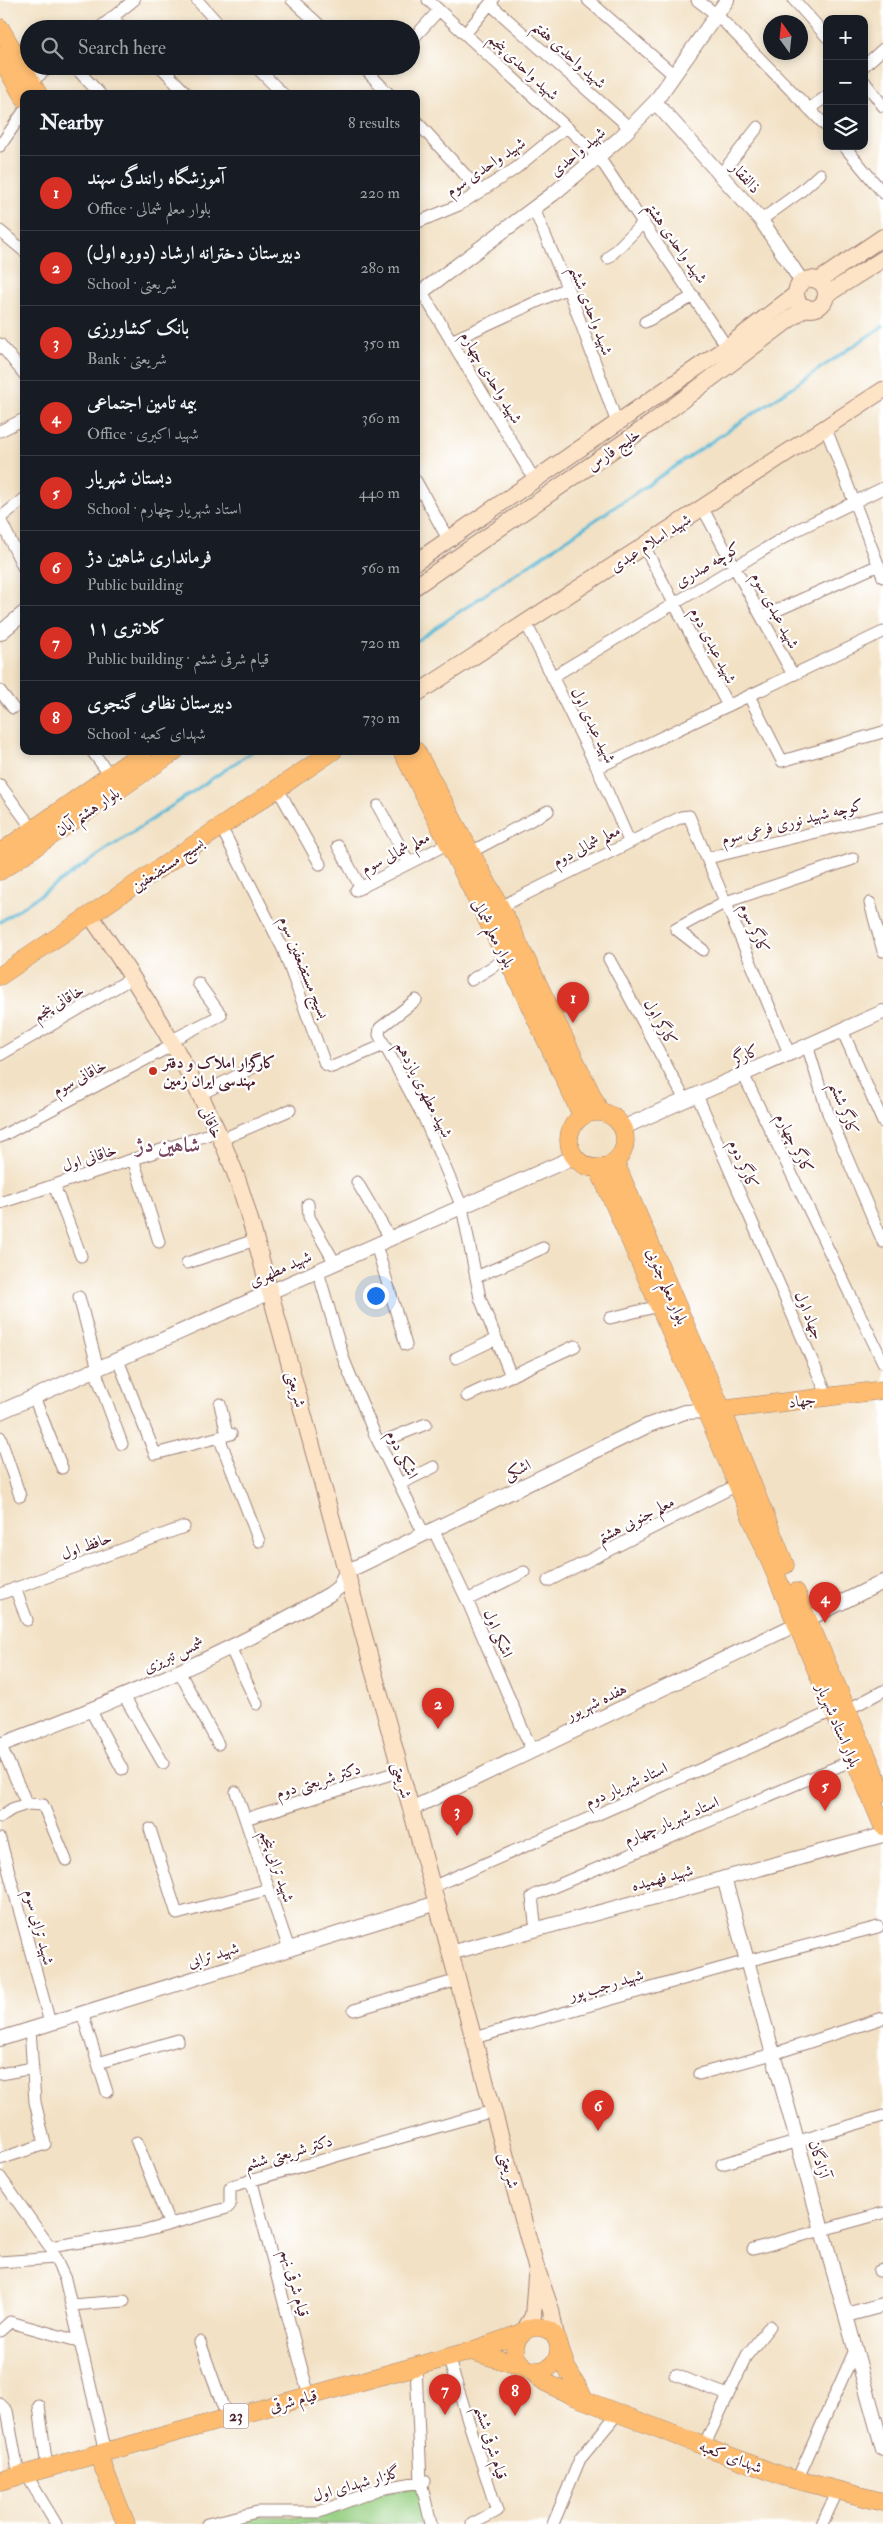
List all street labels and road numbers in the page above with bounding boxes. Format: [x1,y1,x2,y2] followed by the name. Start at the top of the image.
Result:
[524,16,610,98] street label: شهید واحدی هفتم
[480,29,563,108] street label: شهید واحدی پنجم
[546,123,610,181] street label: شهید واحدی
[442,133,532,204] street label: شهید واحدی سوم
[725,156,765,198] street label: ذالفقار
[636,198,712,291] street label: شهید واحدی هشتم
[559,263,617,360] street label: شهید واحدی ششم
[452,328,527,429] street label: شهید واحدی چهارم
[583,424,647,479] street label: خلیج فارس
[606,509,697,580] street label: شهید اسلام عبدی
[671,538,744,593] street label: کوچه صدری
[743,569,804,654] street label: شهید عبدی سوم
[682,604,741,689] street label: شهید عبدی دوم
[566,684,620,767] street label: شهید عبدی اول
[52,783,127,846] street label: بلوار هشتم آبان
[719,795,866,853] street label: کوچه شهید نوری فرعی سوم
[549,820,627,877] street label: معلم شمالی دوم
[358,827,436,884] street label: معلم شمالی سوم
[127,833,210,900] street label: بسیج مستضعفین
[462,896,519,974] street label: بلوار معلم شمالی
[731,900,775,958] street label: کارگر سوم
[271,913,334,1024] street label: بسیج مستضعفین سوم
[29,980,90,1030] street label: خاقانی پنجم
[639,995,682,1049] street label: کارگر اول
[387,1038,457,1143] street label: شهید مطهری یازدهم
[727,1039,762,1070] street label: کارگر
[49,1055,112,1104] street label: خاقانی سوم
[820,1079,864,1140] street label: کارگر ششم
[195,1103,227,1142] street label: خاقانی
[767,1109,818,1179] street label: کارگر چهارم
[720,1136,763,1194] street label: کارگر دوم
[59,1140,119,1176] street label: خاقانی اول
[636,1245,692,1330] street label: بلوار معلم جنوبی
[246,1246,315,1292] street label: شهید مطهری
[790,1288,828,1343] street label: جهاد اول
[281,1369,310,1410] street label: شریعتی
[787,1389,817,1413] street label: جهاد
[378,1427,423,1484] street label: اشکی دوم
[501,1455,535,1486] street label: اشکی
[593,1492,681,1553] street label: معلم جنوبی هشتم
[58,1527,115,1564] street label: حافظ اول
[478,1606,517,1661] street label: اشکی اول
[140,1632,207,1678] street label: شمس تبریزی
[811,1678,865,1771] street label: بلوار استاد شهریار
[561,1679,630,1726] street label: هفده شهریور
[582,1758,672,1816] street label: استاد شهریار دوم
[273,1759,364,1807] street label: دکتر شریعتی دوم
[387,1760,416,1801] street label: شریعتی
[621,1792,724,1854] street label: استاد شهریار چهارم
[251,1828,299,1907] street label: شهید ترابی پنجم
[629,1860,695,1896] street label: شهید فهمیده
[15,1887,59,1968] street label: شهید ترابی سوم
[185,1938,242,1973] street label: شهید ترابی
[565,1965,646,2007] street label: شهید رجب پور
[242,2131,337,2181] street label: دکتر شریعتی ششم
[804,2138,834,2182] street label: آزادگان
[494,2150,523,2191] street label: شریعتی
[272,2247,314,2320] street label: قیام شرقی نهم
[267,2385,320,2421] street label: قیام شرقی
[465,2403,512,2483] street label: قیام شرقی ششم
[224,2404,248,2428] road number: 23
[696,2436,765,2478] street label: شهدای کعبه
[310,2462,402,2506] street label: گلزار شهدای اول

